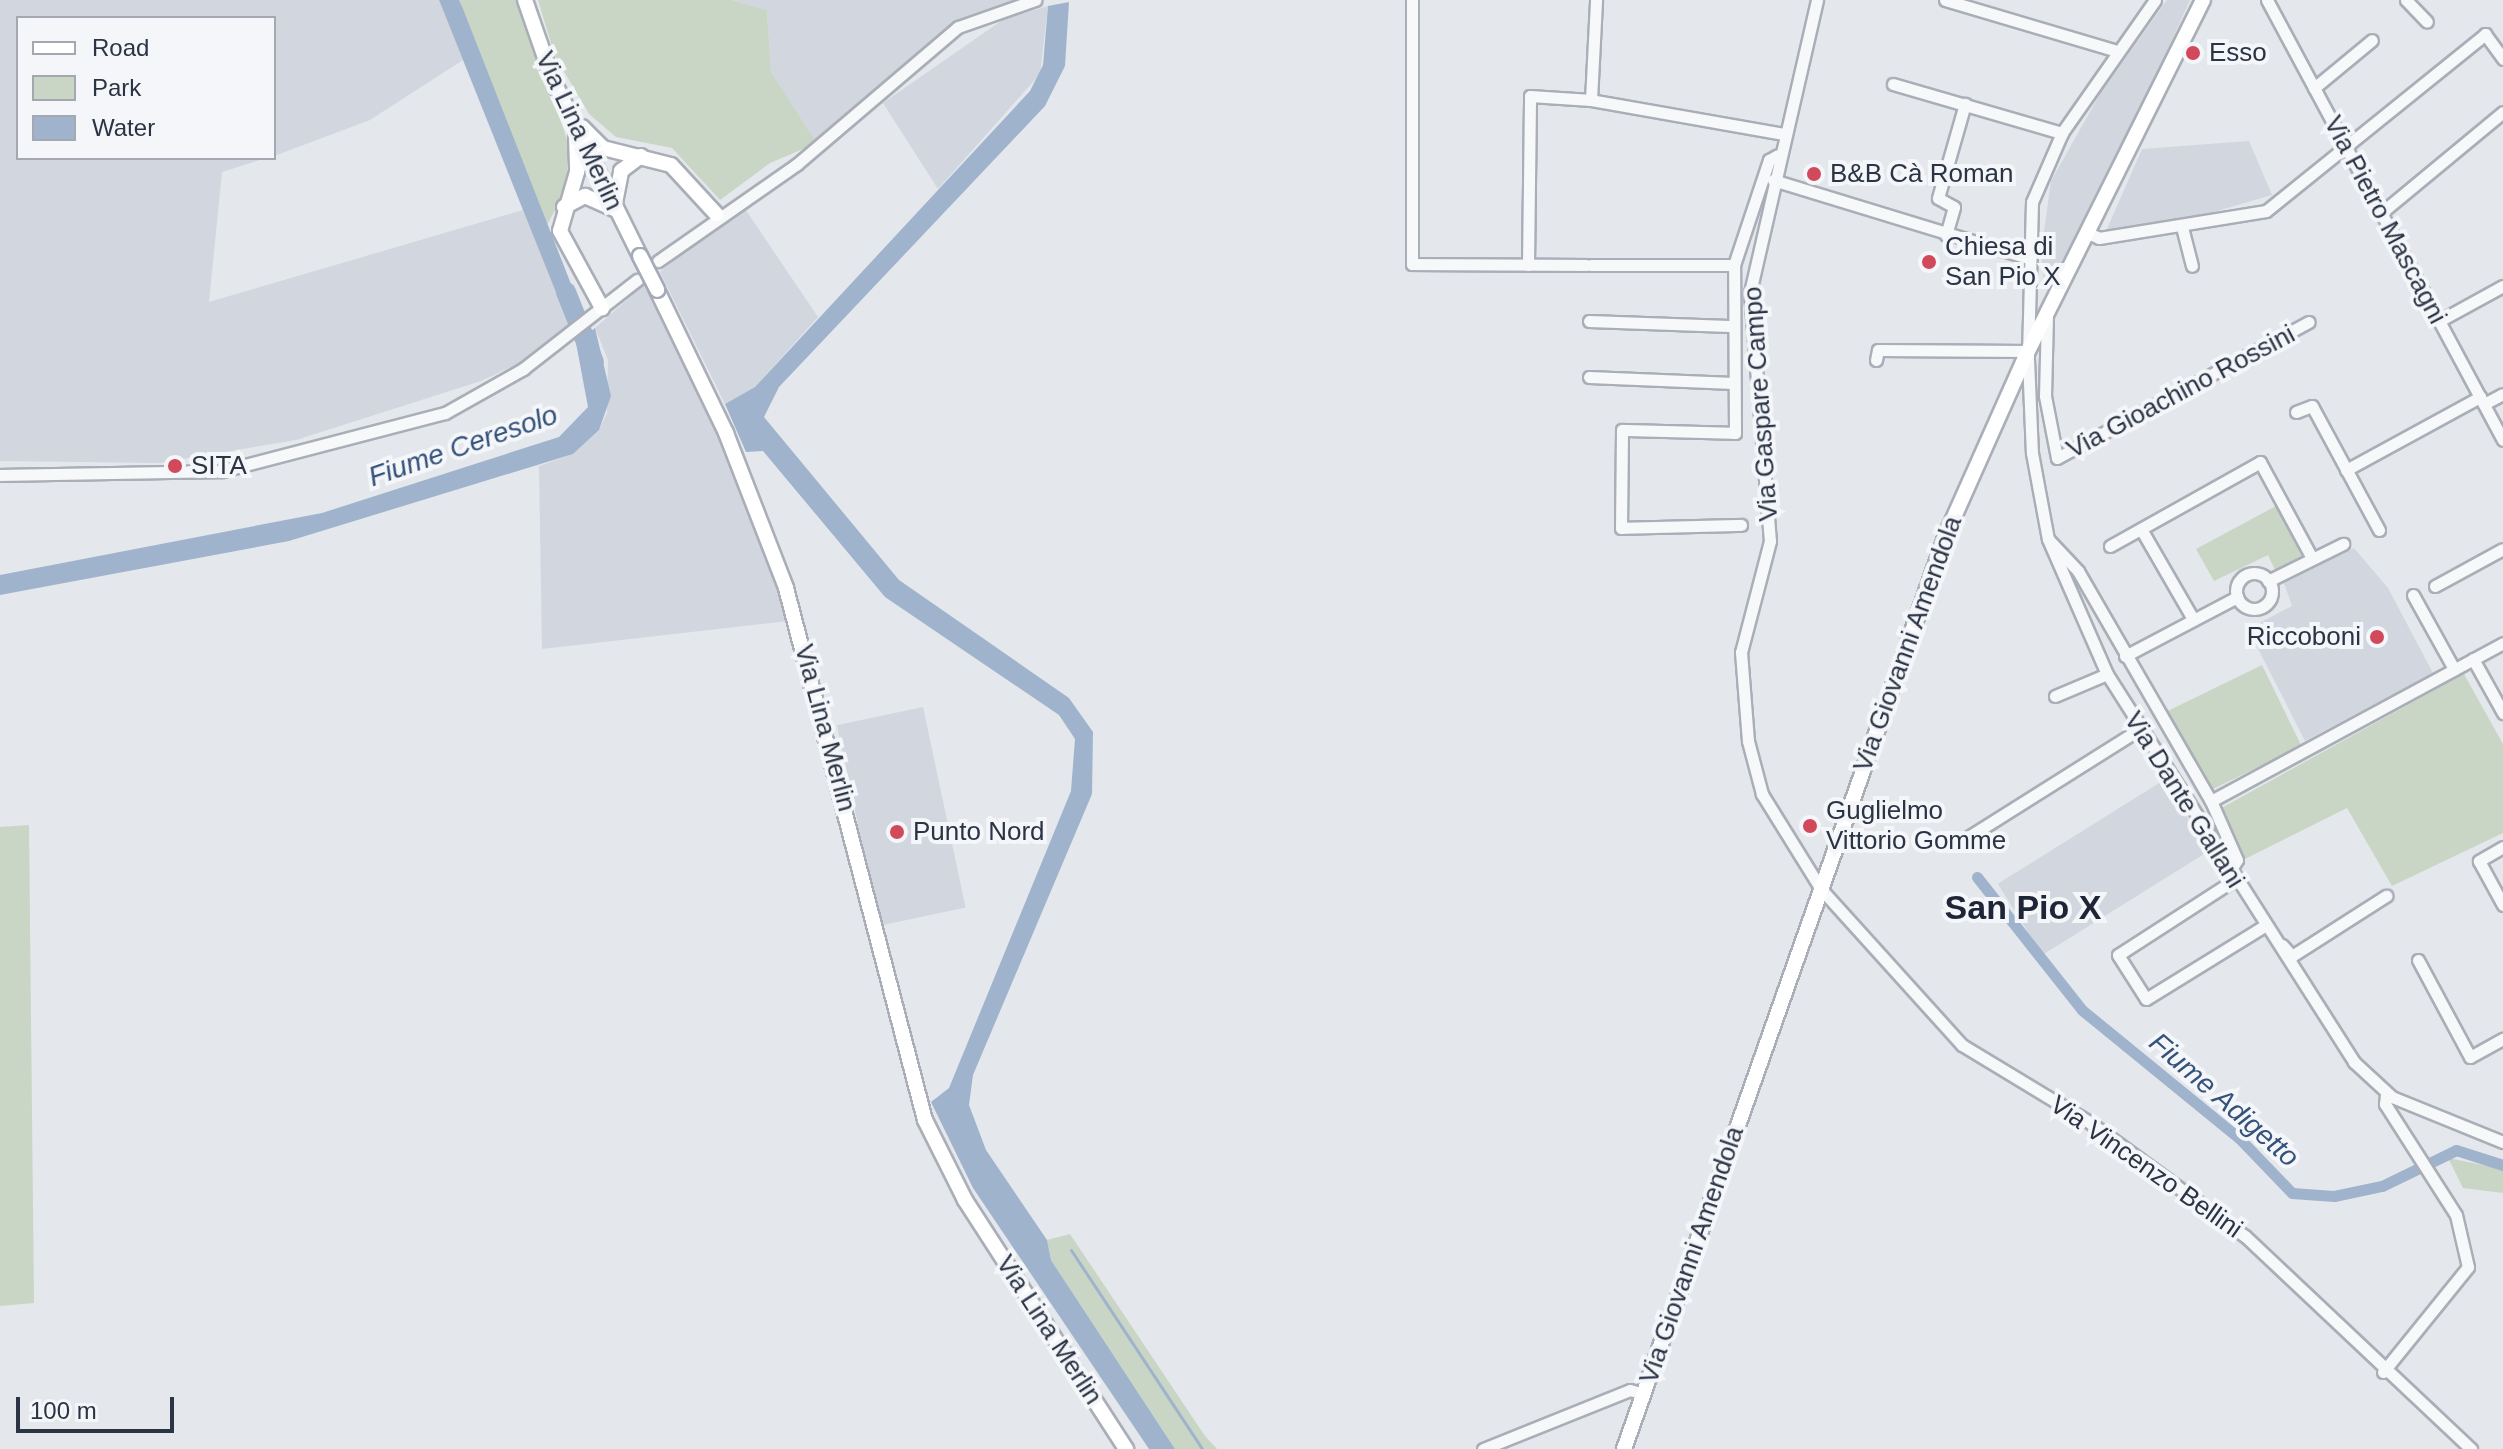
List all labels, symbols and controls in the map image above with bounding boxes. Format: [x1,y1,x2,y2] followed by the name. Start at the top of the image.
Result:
[16,16,276,160] legend
[92,34,149,61] text: Road
[2209,37,2267,69] place label: Esso
[2184,44,2202,62] marker: Esso
[529,47,629,215] street label: Via Lina Merlin
[92,74,141,101] text: Park
[2317,111,2453,329] street label: Via Pietro Mascagni
[92,114,155,141] text: Water
[1830,158,2014,190] place label: B&B Cà Roman
[1805,165,1823,183] marker: B&B Cà Roman
[1945,231,2061,292] place label: Chiesa di San Pio X
[1920,253,1938,271] marker: Chiesa di San Pio X
[1737,286,1785,522] street label: Via Gaspare Campo
[2062,319,2300,465] street label: Via Gioachino Rossini
[364,398,562,494] water label: Fiume Ceresolo
[191,450,247,482] place label: SITA
[166,457,184,475] marker: SITA
[1847,511,1969,777] street label: Via Giovanni Amendola
[2247,621,2361,653] place label: Riccoboni
[2368,628,2386,646] marker: Riccoboni
[788,641,862,815] street label: Via Lina Merlin
[2117,706,2251,894] street label: Via Dante Gallani
[1826,795,2006,856] place label: Guglielmo Vittorio Gomme
[913,816,1045,848] place label: Punto Nord
[1801,817,1819,835] marker: Guglielmo Vittorio Gomme
[888,823,906,841] marker: Punto Nord
[1945,888,2101,928] district label: San Pio X
[2142,1026,2306,1174] water label: Fiume Adigetto
[2044,1089,2248,1245] street label: Via Vincenzo Bellini
[1633,1122,1751,1388] street label: Via Giovanni Amendola
[989,1250,1109,1410] street label: Via Lina Merlin
[20,1381,178,1431] scale bar
[30,1397,97,1424] text: 100 m

